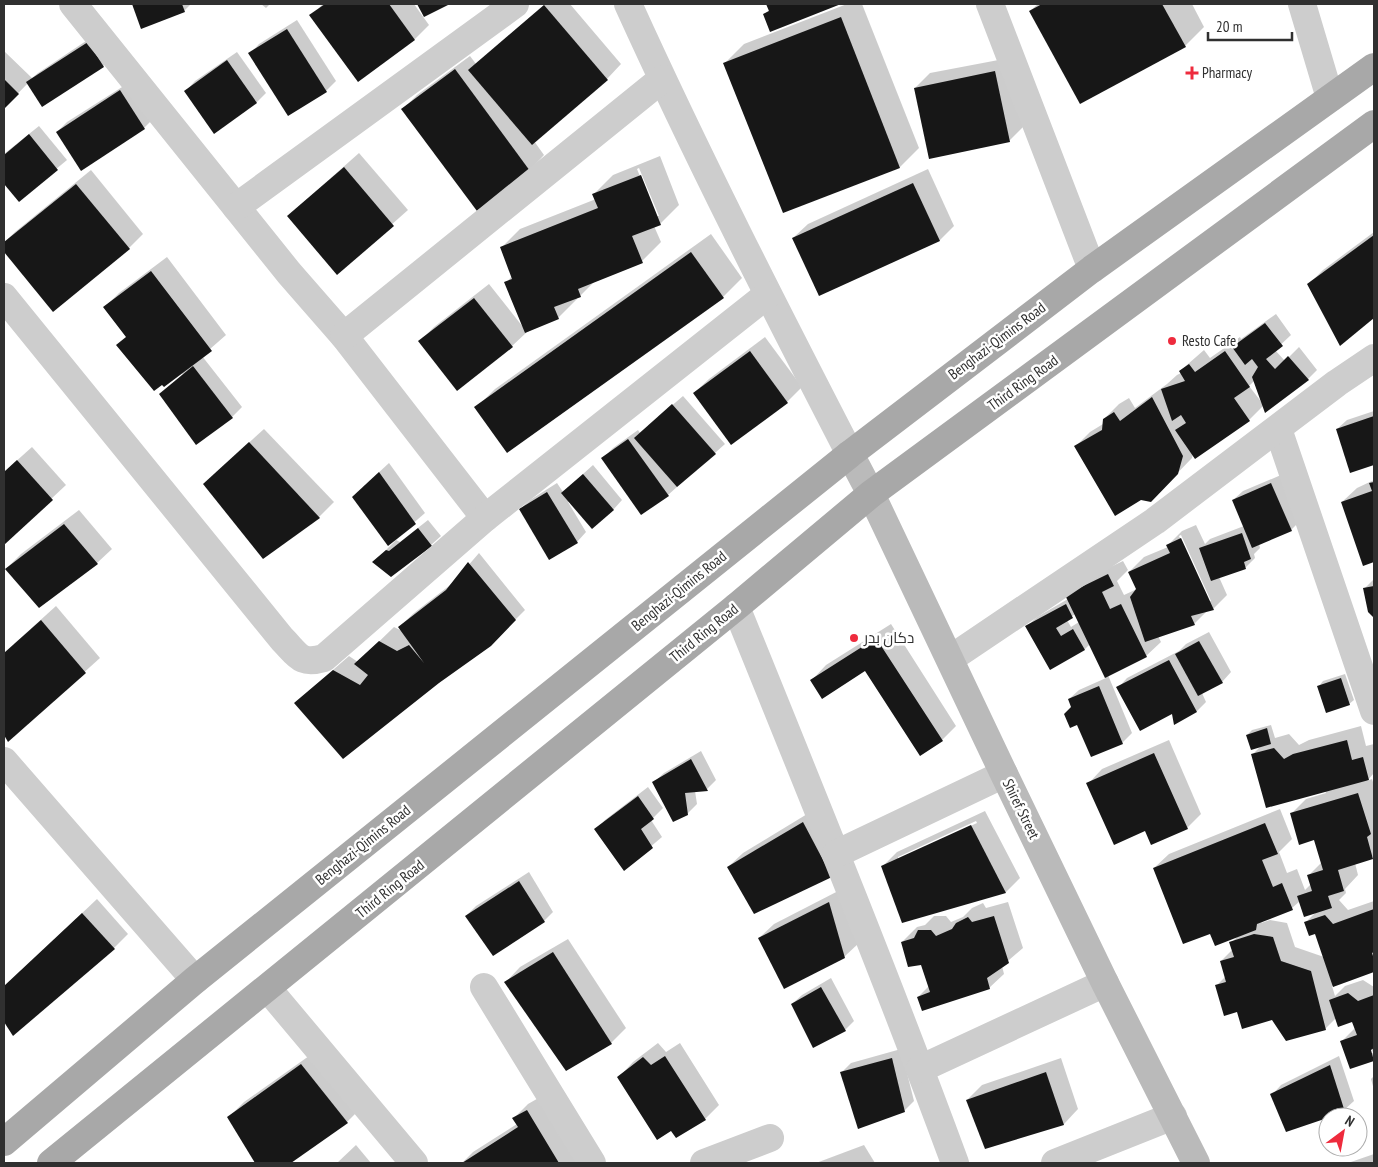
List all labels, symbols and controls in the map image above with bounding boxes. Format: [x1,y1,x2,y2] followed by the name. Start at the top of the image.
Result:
[1208,10,1292,42] scale bar
[1216,17,1242,36] text: 20 m
[1202,63,1252,82] place label: Pharmacy
[1186,67,1198,79] marker: Pharmacy
[944,298,1049,383] street label: Benghazi-Qimins Road
[1182,331,1236,350] place label: Resto Cafe
[1166,335,1178,347] marker: Resto Cafe
[984,351,1062,415] street label: Third Ring Road
[627,546,730,635] street label: Benghazi-Qimins Road
[666,599,742,666] street label: Third Ring Road
[863,628,914,648] place label: دكان بدر
[848,632,860,644] marker: دكان بدر
[999,776,1044,842] street label: Shiref Street
[311,800,414,889] street label: Benghazi-Qimins Road
[352,855,428,922] street label: Third Ring Road
[1318,1107,1368,1157] north arrow
[1342,1111,1358,1131] text: N

